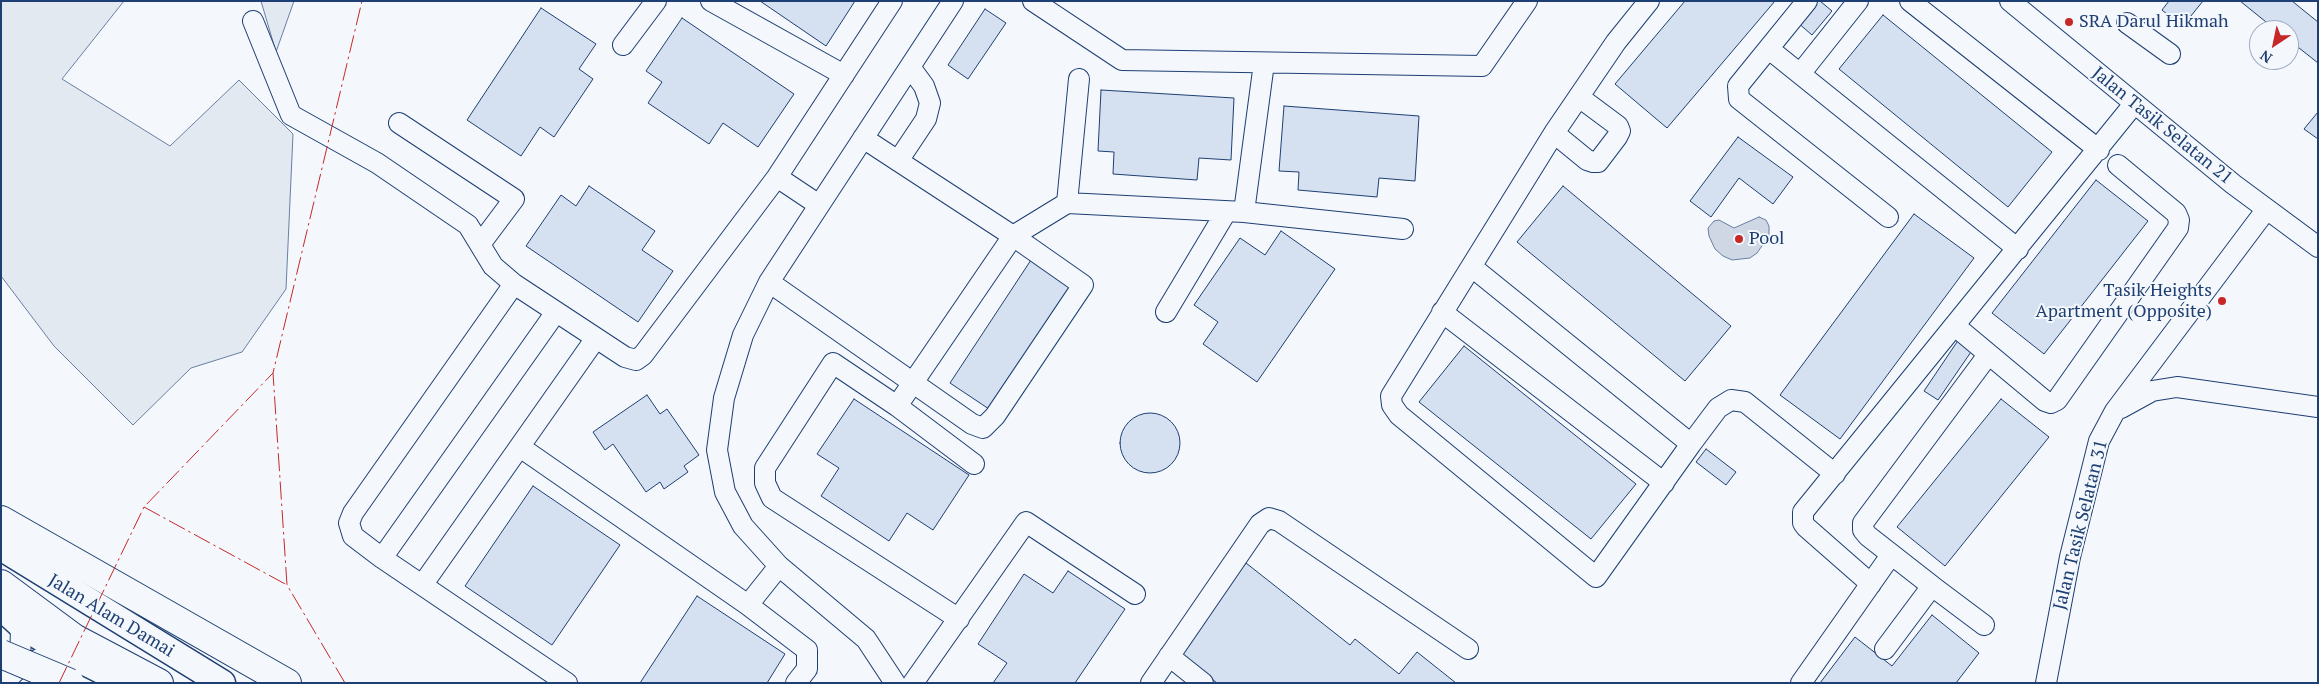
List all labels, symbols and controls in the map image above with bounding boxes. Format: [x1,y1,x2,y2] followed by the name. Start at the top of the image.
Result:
[2079,11,2229,33] place label: SRA Darul Hikmah
[2063,16,2075,28] marker: SRA Darul Hikmah
[2249,20,2299,70] north arrow
[2256,46,2276,68] text: N
[2087,63,2237,189] street label: Jalan Tasik Selatan 21
[1749,228,1785,250] place label: Pool
[1733,233,1745,245] marker: Pool
[2036,280,2212,322] place label: Tasik Heights Apartment (Opposite)
[2216,295,2228,307] marker: Tasik Heights Apartment (Opposite)
[2049,438,2113,612] street label: Jalan Tasik Selatan 31
[44,570,178,662] street label: Jalan Alam Damai

